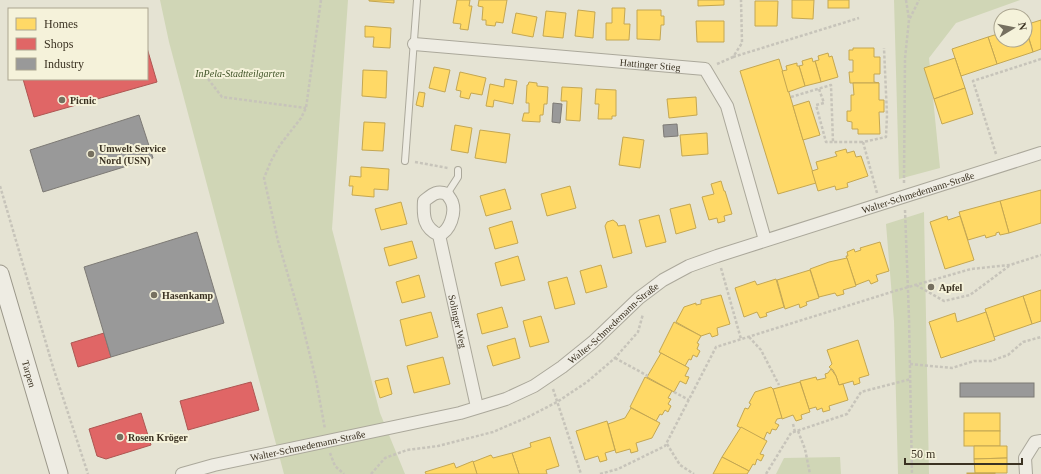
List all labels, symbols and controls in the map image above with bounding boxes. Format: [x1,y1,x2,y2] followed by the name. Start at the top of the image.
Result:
[8,8,148,80] legend
[993,8,1033,48] north arrow
[44,17,78,31] text: Homes
[1016,21,1029,31] text: N
[44,37,74,51] text: Shops
[619,56,681,72] street label: Hattinger Stieg
[44,57,84,71] text: Industry
[194,68,285,79] park label: InPela-Stadtteilgarten
[57,95,67,105] marker: Picnic
[70,95,97,106] place label: Picnic
[99,143,166,167] place label: Umwelt Service Nord (USN)
[86,149,96,159] marker: Umwelt Service Nord (USN)
[860,169,976,215] street label: Walter-Schmedemann-Straße
[565,280,661,366] street label: Walter-Schmedemann-Straße
[926,282,936,292] marker: Apfel
[939,282,963,293] place label: Apfel
[149,290,159,300] marker: Hasenkamp
[162,290,214,301] place label: Hasenkamp
[447,294,469,349] street label: Solinger Weg
[20,359,39,389] street label: Tarpen
[249,428,367,463] street label: Walter-Schmedemann-Straße
[115,432,125,442] marker: Rosen Kröger
[128,432,188,443] place label: Rosen Kröger
[905,440,1022,466] scale bar
[911,447,936,461] text: 50 m

